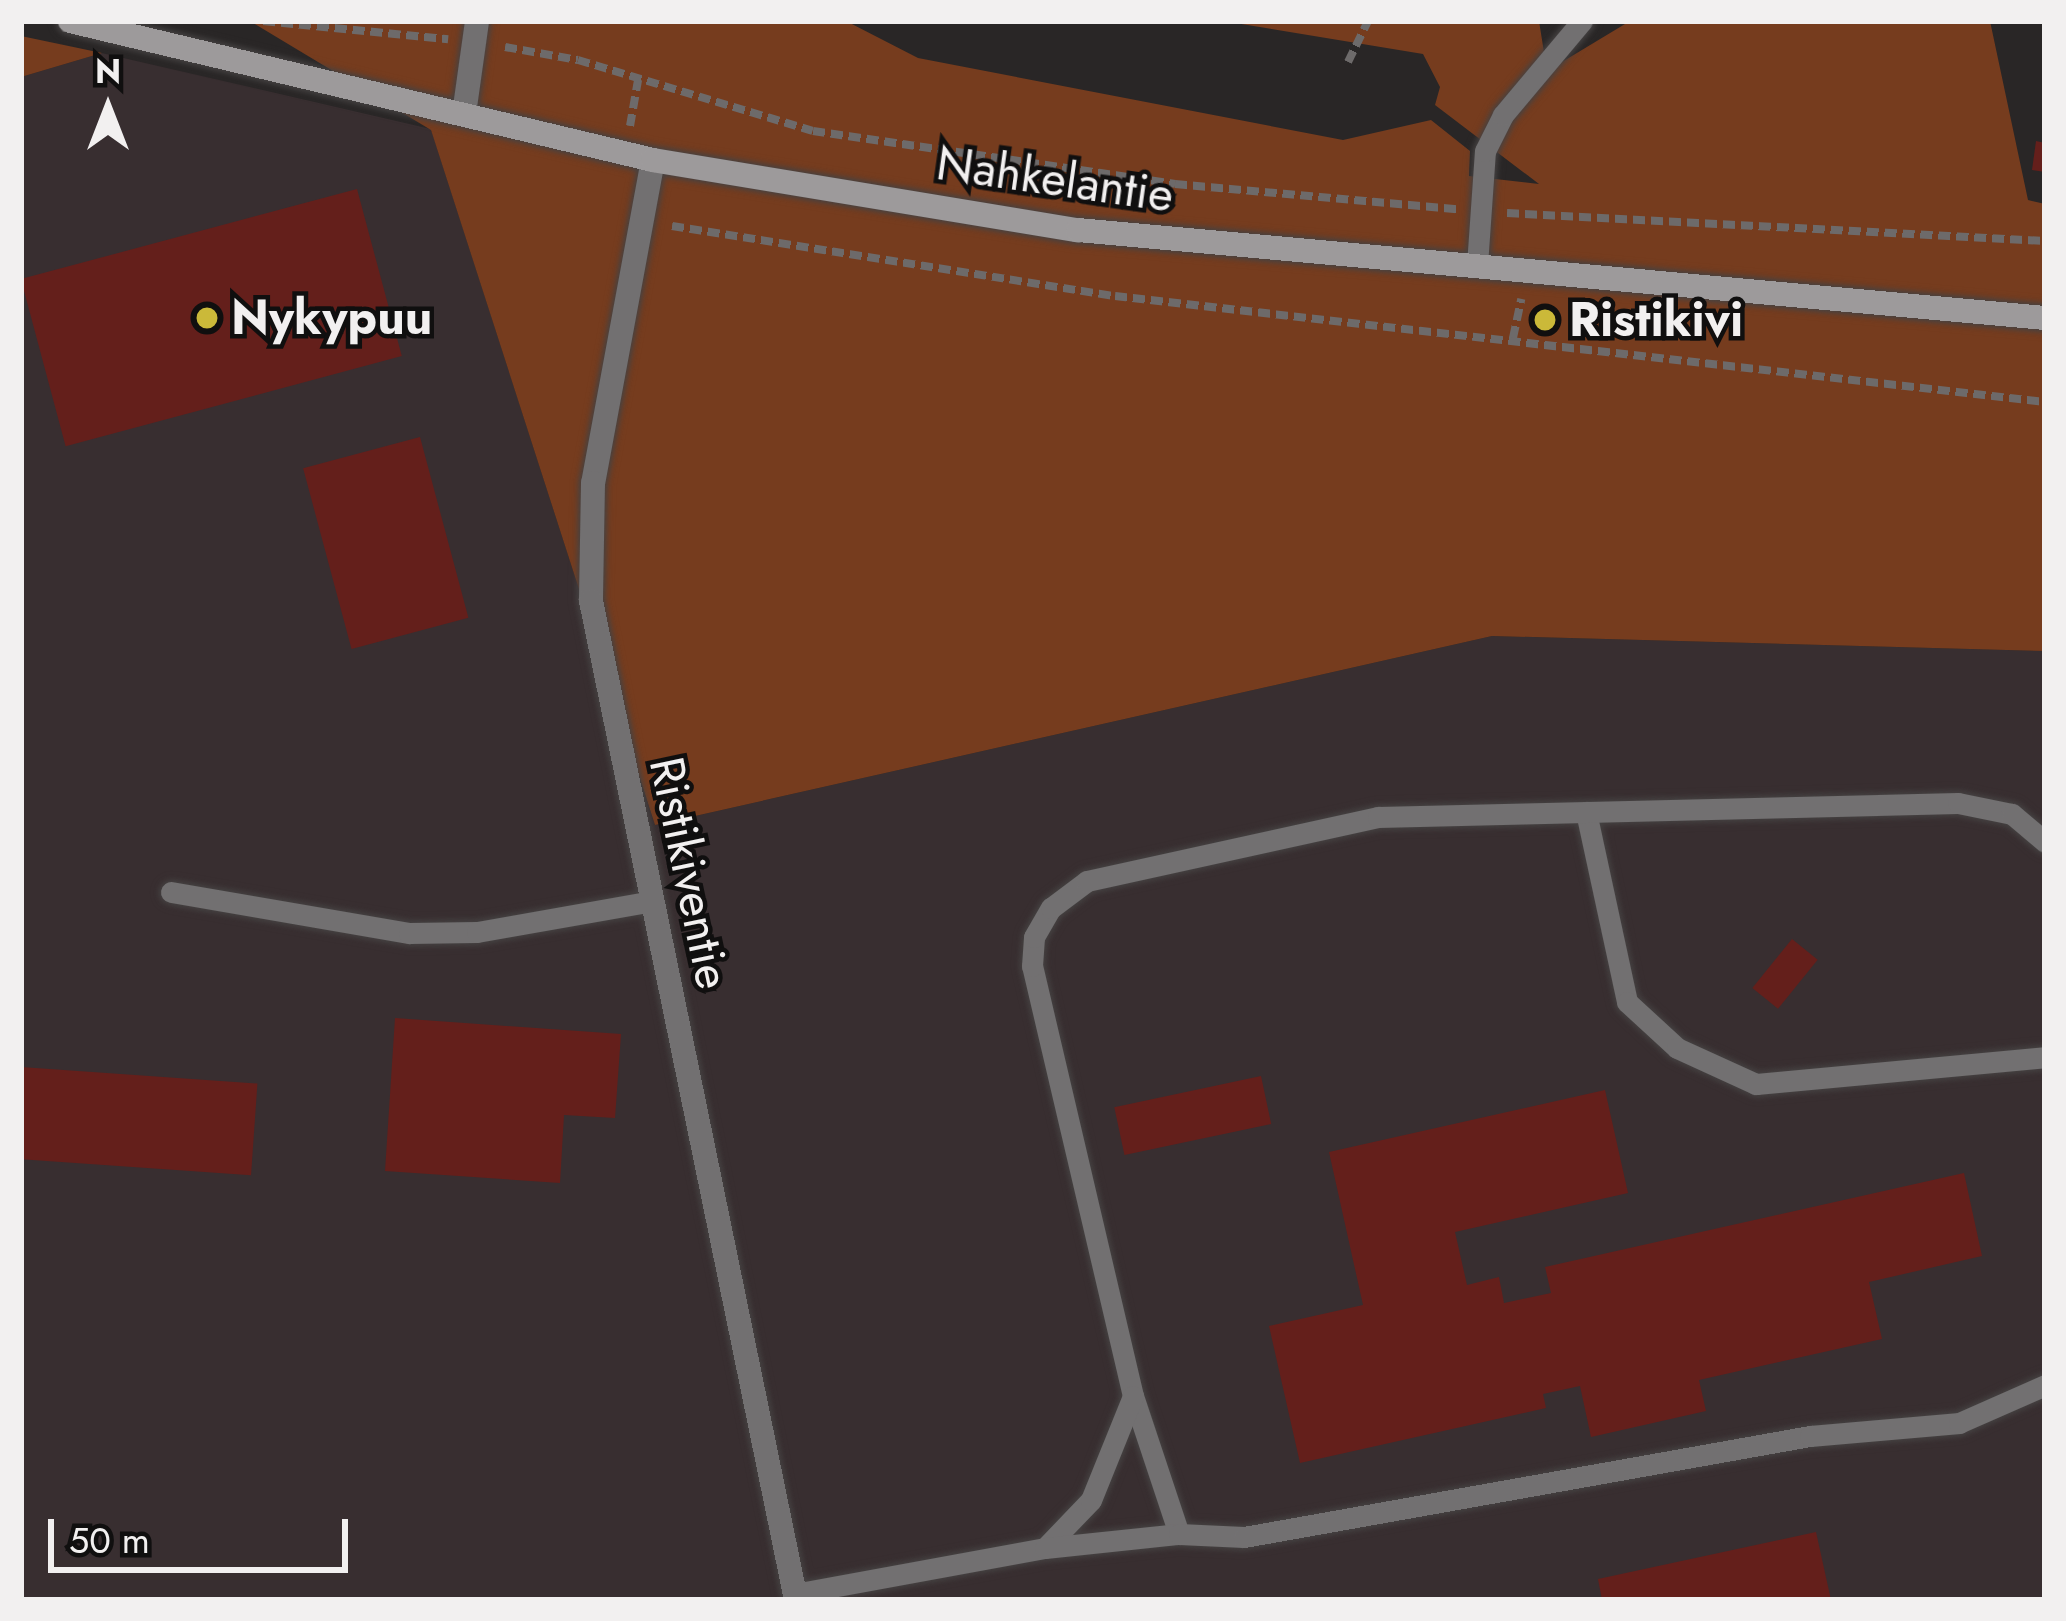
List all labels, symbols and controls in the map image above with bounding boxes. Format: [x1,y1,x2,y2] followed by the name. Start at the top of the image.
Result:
[48,48,168,168] north arrow
[95,48,121,95] text: N
[933,134,1177,224] street label: Nahkelantie
[231,289,432,347] place label: Nykypuu
[1569,291,1743,349] place label: Ristikivi
[194,305,220,331] marker: Nykypuu
[1532,307,1558,333] marker: Ristikivi
[637,752,743,994] street label: Ristikiventie
[54,1495,354,1569] scale bar
[69,1514,150,1566] text: 50 m

